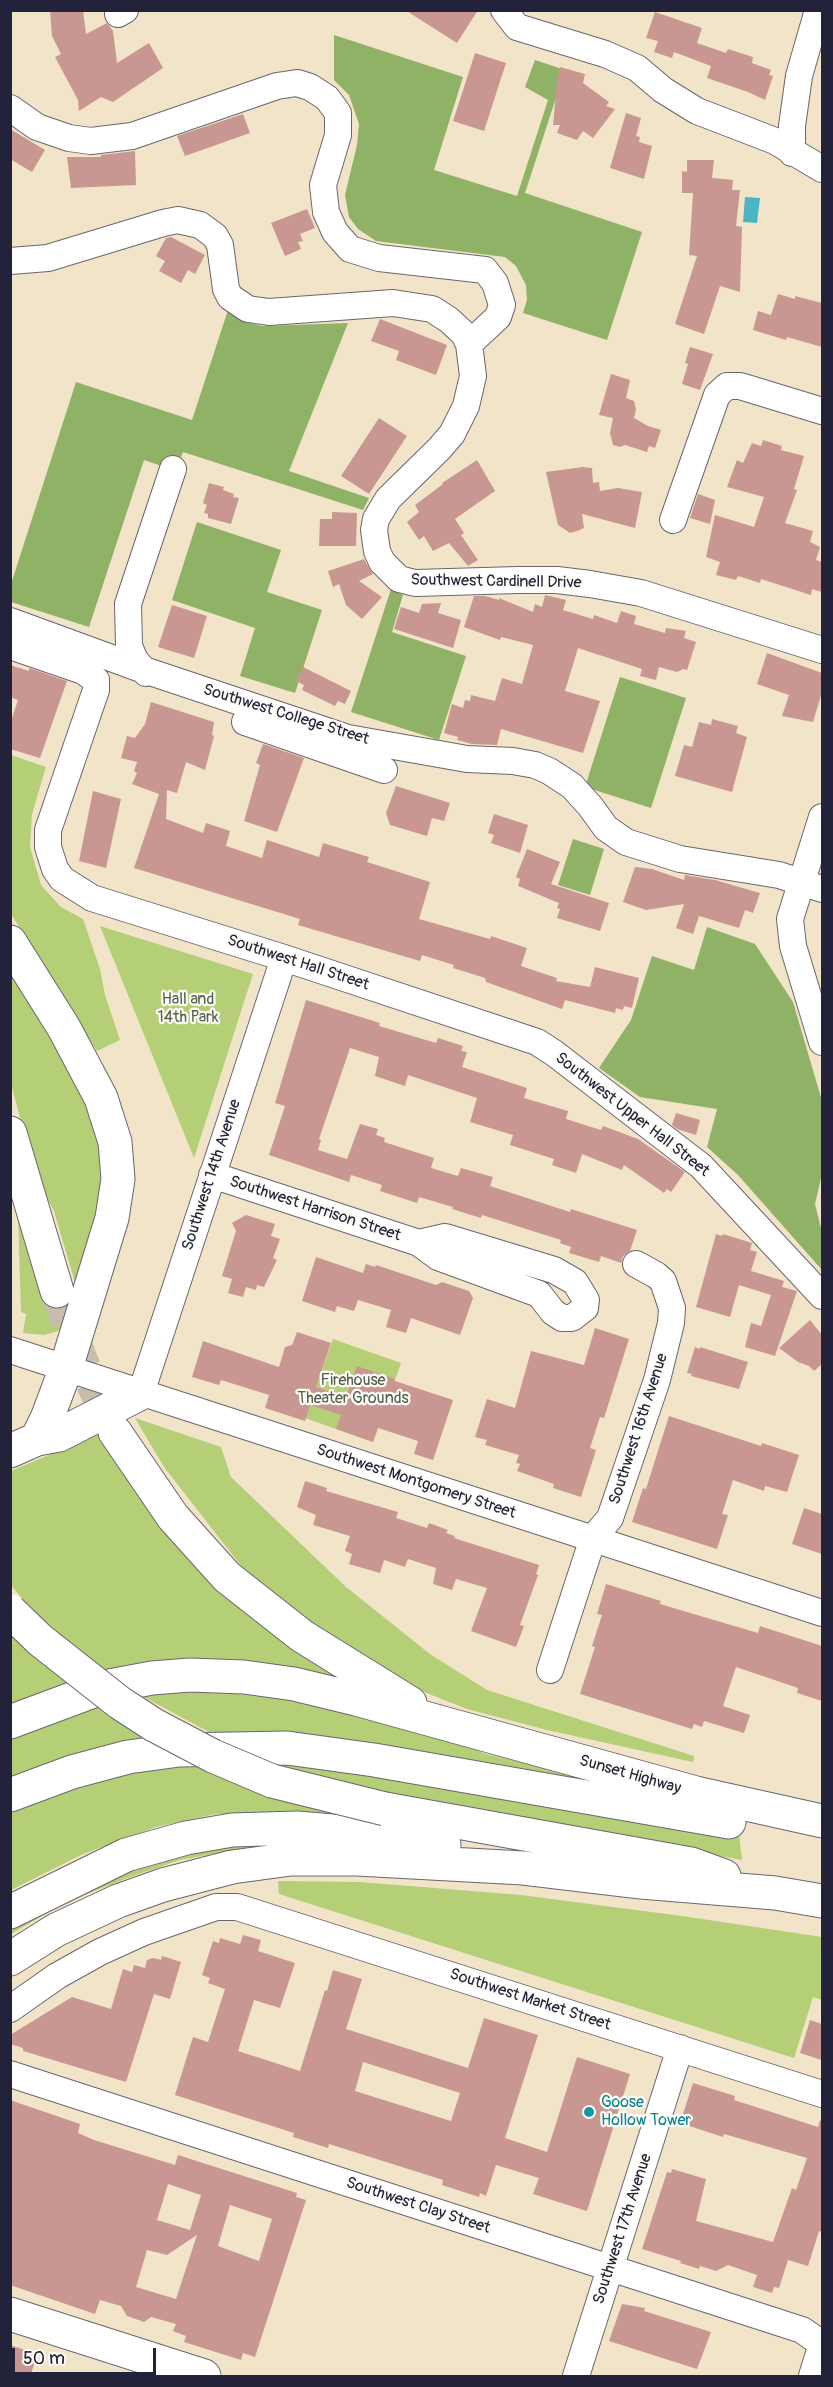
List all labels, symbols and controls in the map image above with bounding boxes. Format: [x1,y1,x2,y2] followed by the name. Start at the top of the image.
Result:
[410,571,582,593] street label: Southwest Cardinell Drive
[201,681,371,749] street label: Southwest College Street
[225,931,371,995] street label: Southwest Hall Street
[158,990,218,1028] park label: Hall and 14th Park
[551,1049,713,1181] street label: Southwest Upper Hall Street
[178,1097,246,1253] street label: Southwest 14th Avenue
[227,1172,403,1246] street label: Southwest Harrison Street
[605,1351,673,1507] street label: Southwest 16th Avenue
[297,1371,409,1409] park label: Firehouse Theater Grounds
[314,1441,518,1523] street label: Southwest Montgomery Street
[577,1751,683,1799] street label: Sunset Highway
[447,1965,613,2035] street label: Southwest Market Street
[601,2093,691,2131] place label: Goose Hollow Tower
[582,2105,596,2119] marker: Goose Hollow Tower
[590,2151,656,2307] street label: Southwest 17th Avenue
[343,2174,493,2238] street label: Southwest Clay Street
[15,2336,159,2374] scale bar
[23,2347,65,2370] text: 50 m

